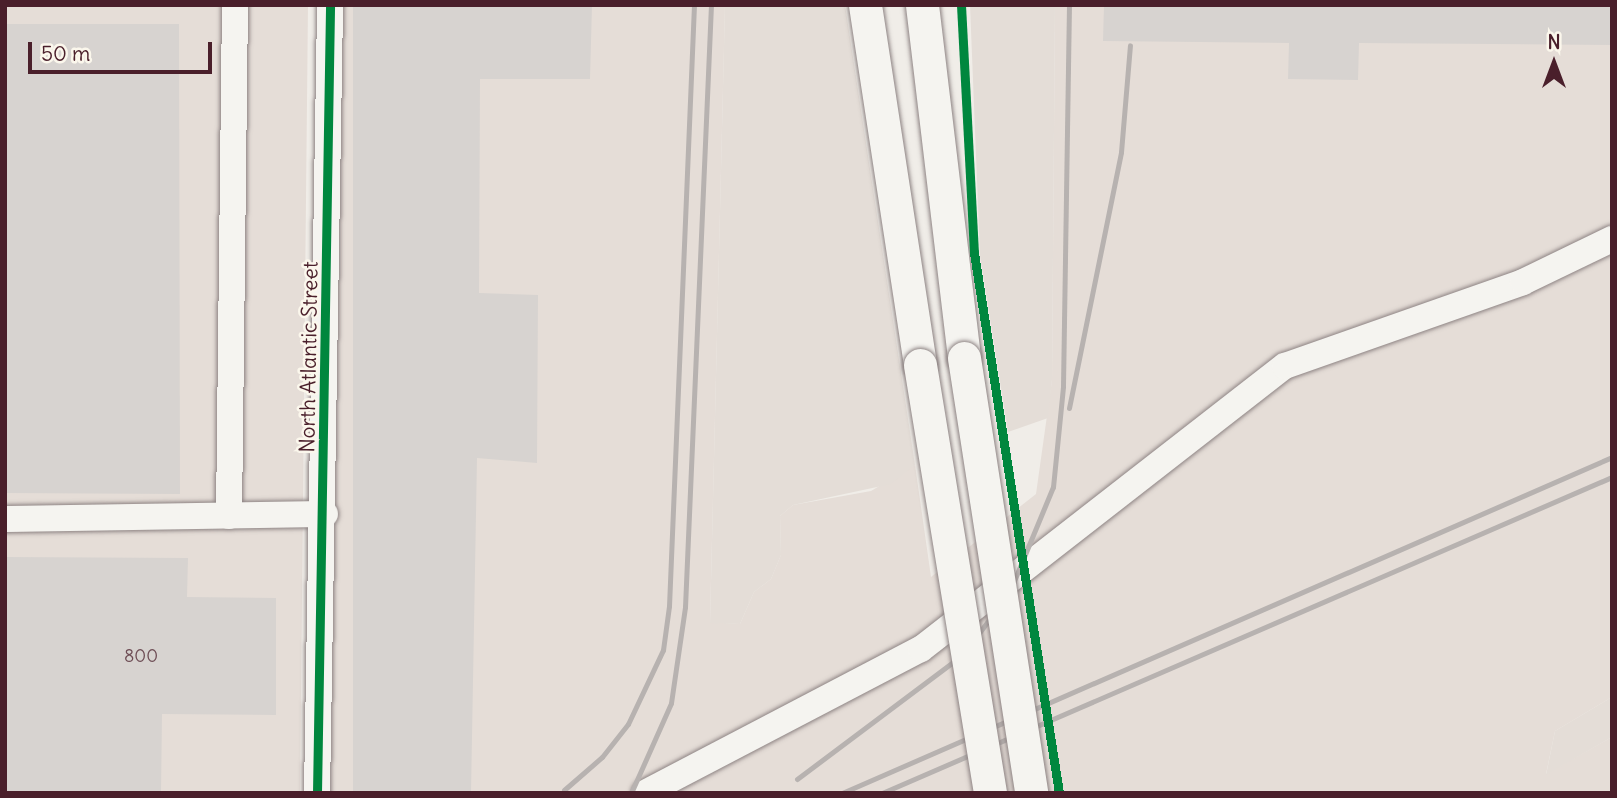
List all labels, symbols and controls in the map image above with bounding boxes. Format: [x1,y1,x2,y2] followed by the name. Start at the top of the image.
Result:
[32,28,215,72] scale bar
[1519,28,1589,98] north arrow
[1547,30,1561,54] text: N
[41,40,90,67] text: 50 m
[295,261,323,453] street label: North Atlantic Street
[124,645,158,667] house number: 800

